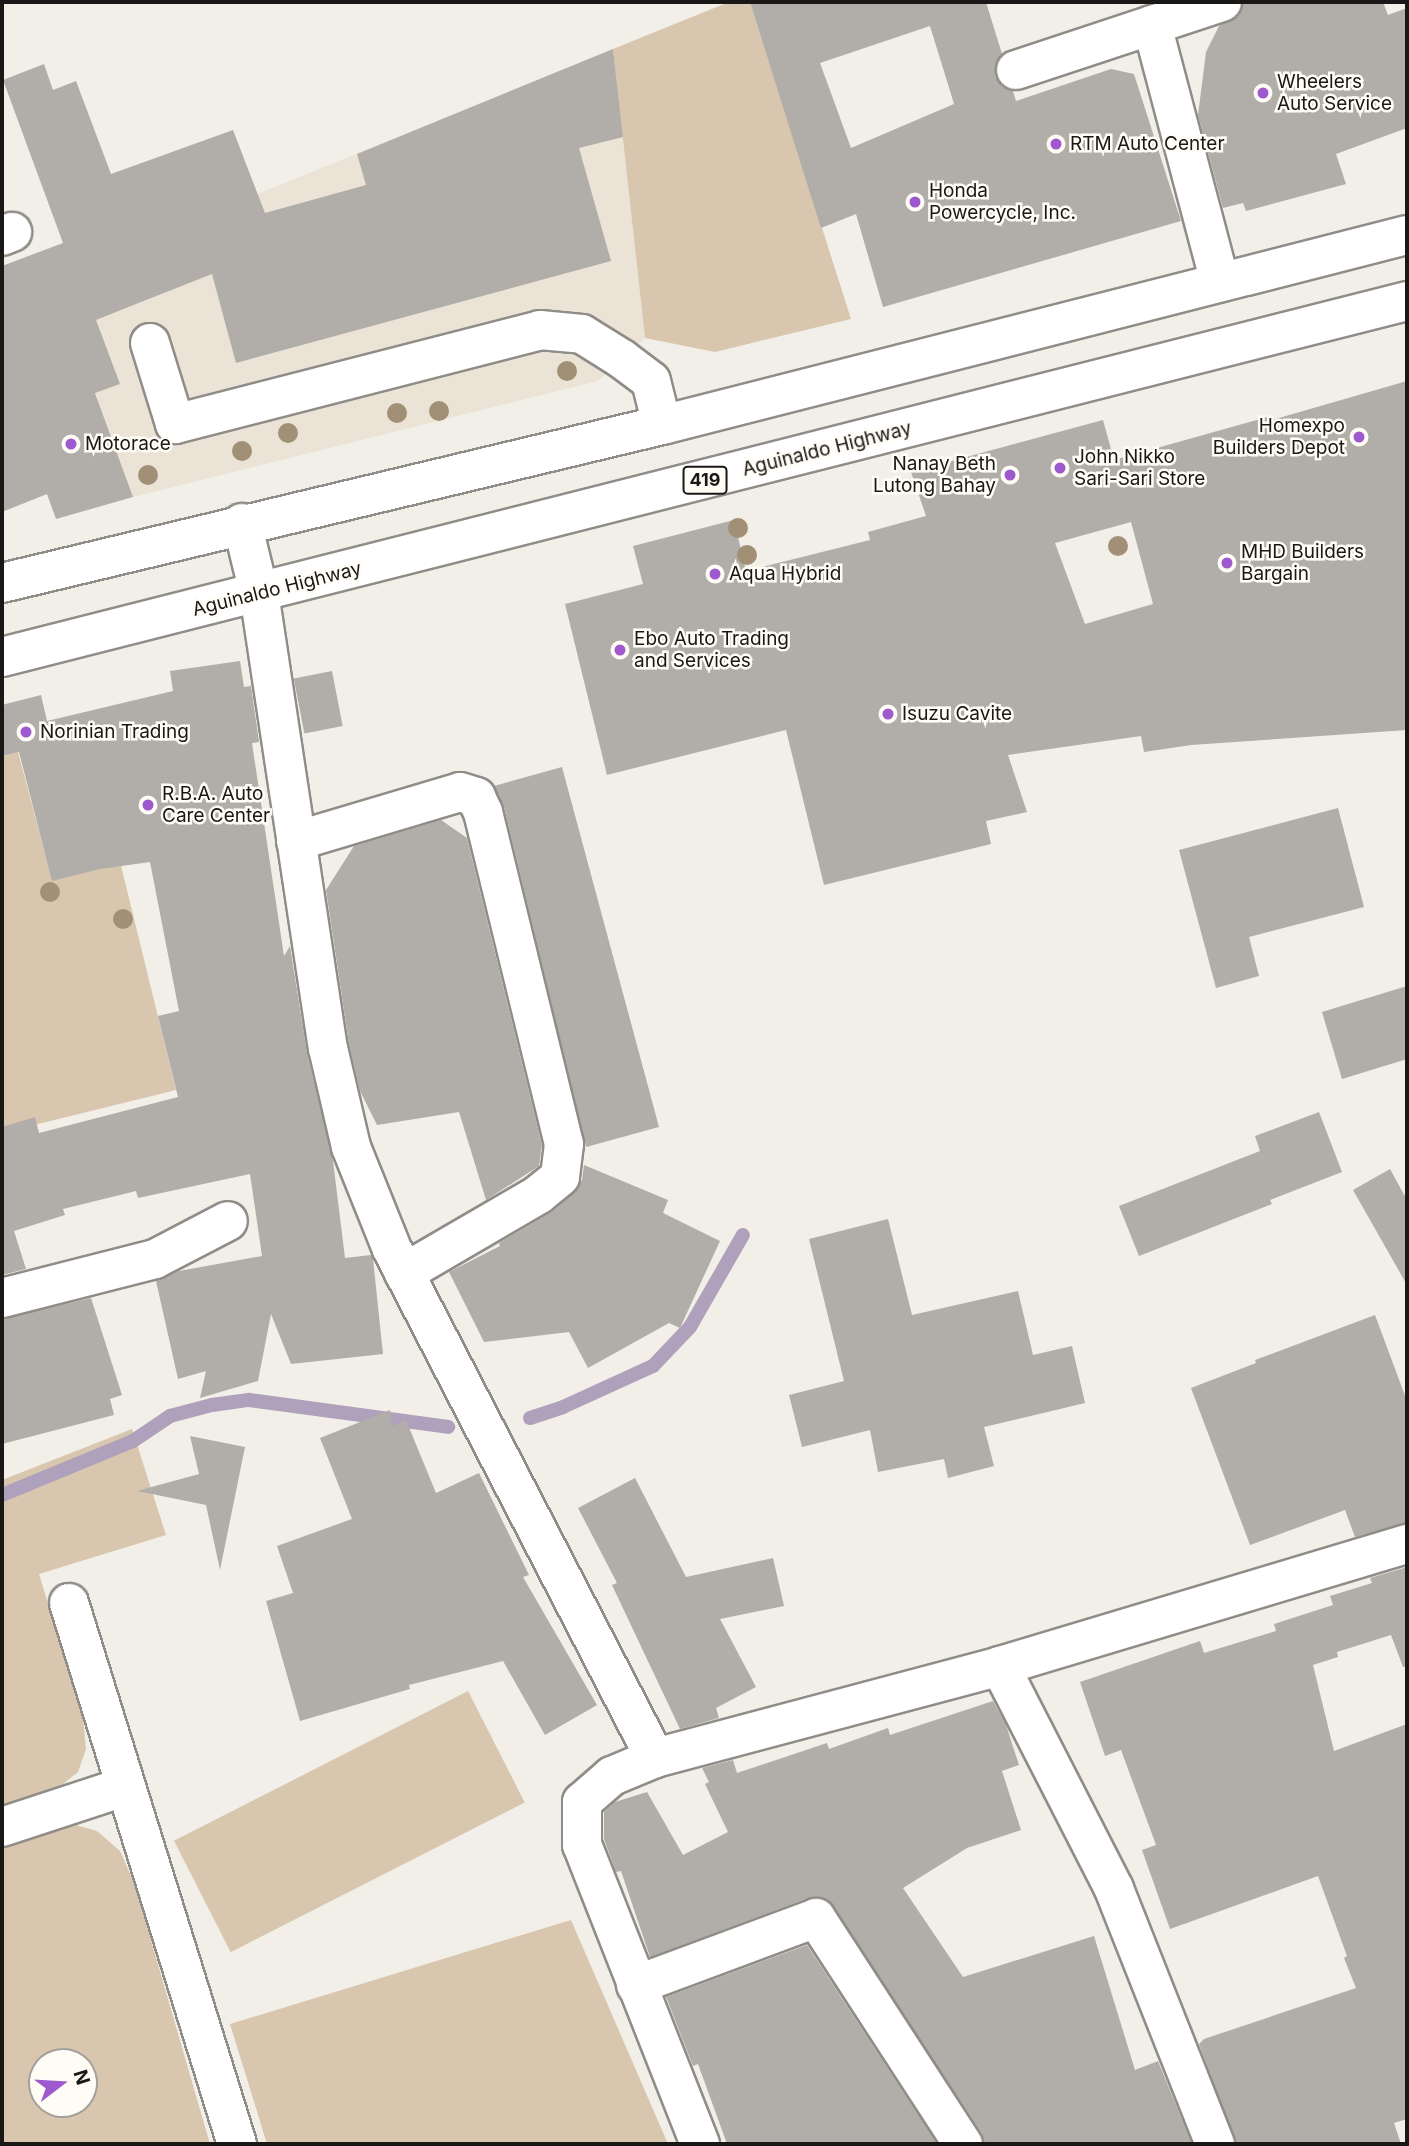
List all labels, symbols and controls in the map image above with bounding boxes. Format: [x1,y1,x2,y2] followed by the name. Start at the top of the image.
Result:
[1277,71,1392,115] place label: Wheelers Auto Service
[1255,85,1271,101] marker: Wheelers Auto Service
[1070,133,1225,155] place label: RTM Auto Center
[1048,136,1064,152] marker: RTM Auto Center
[929,180,1076,224] place label: Honda Powercycle, Inc.
[907,194,923,210] marker: Honda Powercycle, Inc.
[1213,415,1345,459] place label: Homexpo Builders Depot
[740,417,914,481] street label: Aguinaldo Highway
[1351,429,1367,445] marker: Homexpo Builders Depot
[85,433,171,455] place label: Motorace
[63,436,79,452] marker: Motorace
[1074,446,1205,490] place label: John Nikko Sari-Sari Store
[873,453,996,497] place label: Nanay Beth Lutong Bahay
[1052,460,1068,476] marker: John Nikko Sari-Sari Store
[682,466,728,494] road number: 419
[1002,467,1018,483] marker: Nanay Beth Lutong Bahay
[1241,541,1364,585] place label: MHD Builders Bargain
[1219,555,1235,571] marker: MHD Builders Bargain
[190,557,364,621] street label: Aguinaldo Highway
[729,563,841,585] place label: Aqua Hybrid
[707,566,723,582] marker: Aqua Hybrid
[634,628,789,672] place label: Ebo Auto Trading and Services
[612,642,628,658] marker: Ebo Auto Trading and Services
[902,703,1012,725] place label: Isuzu Cavite
[880,706,896,722] marker: Isuzu Cavite
[40,721,189,743] place label: Norinian Trading
[18,724,34,740] marker: Norinian Trading
[162,783,270,827] place label: R.B.A. Auto Care Center
[140,797,156,813] marker: R.B.A. Auto Care Center
[28,2048,98,2118] north arrow
[69,2067,95,2088] text: N

